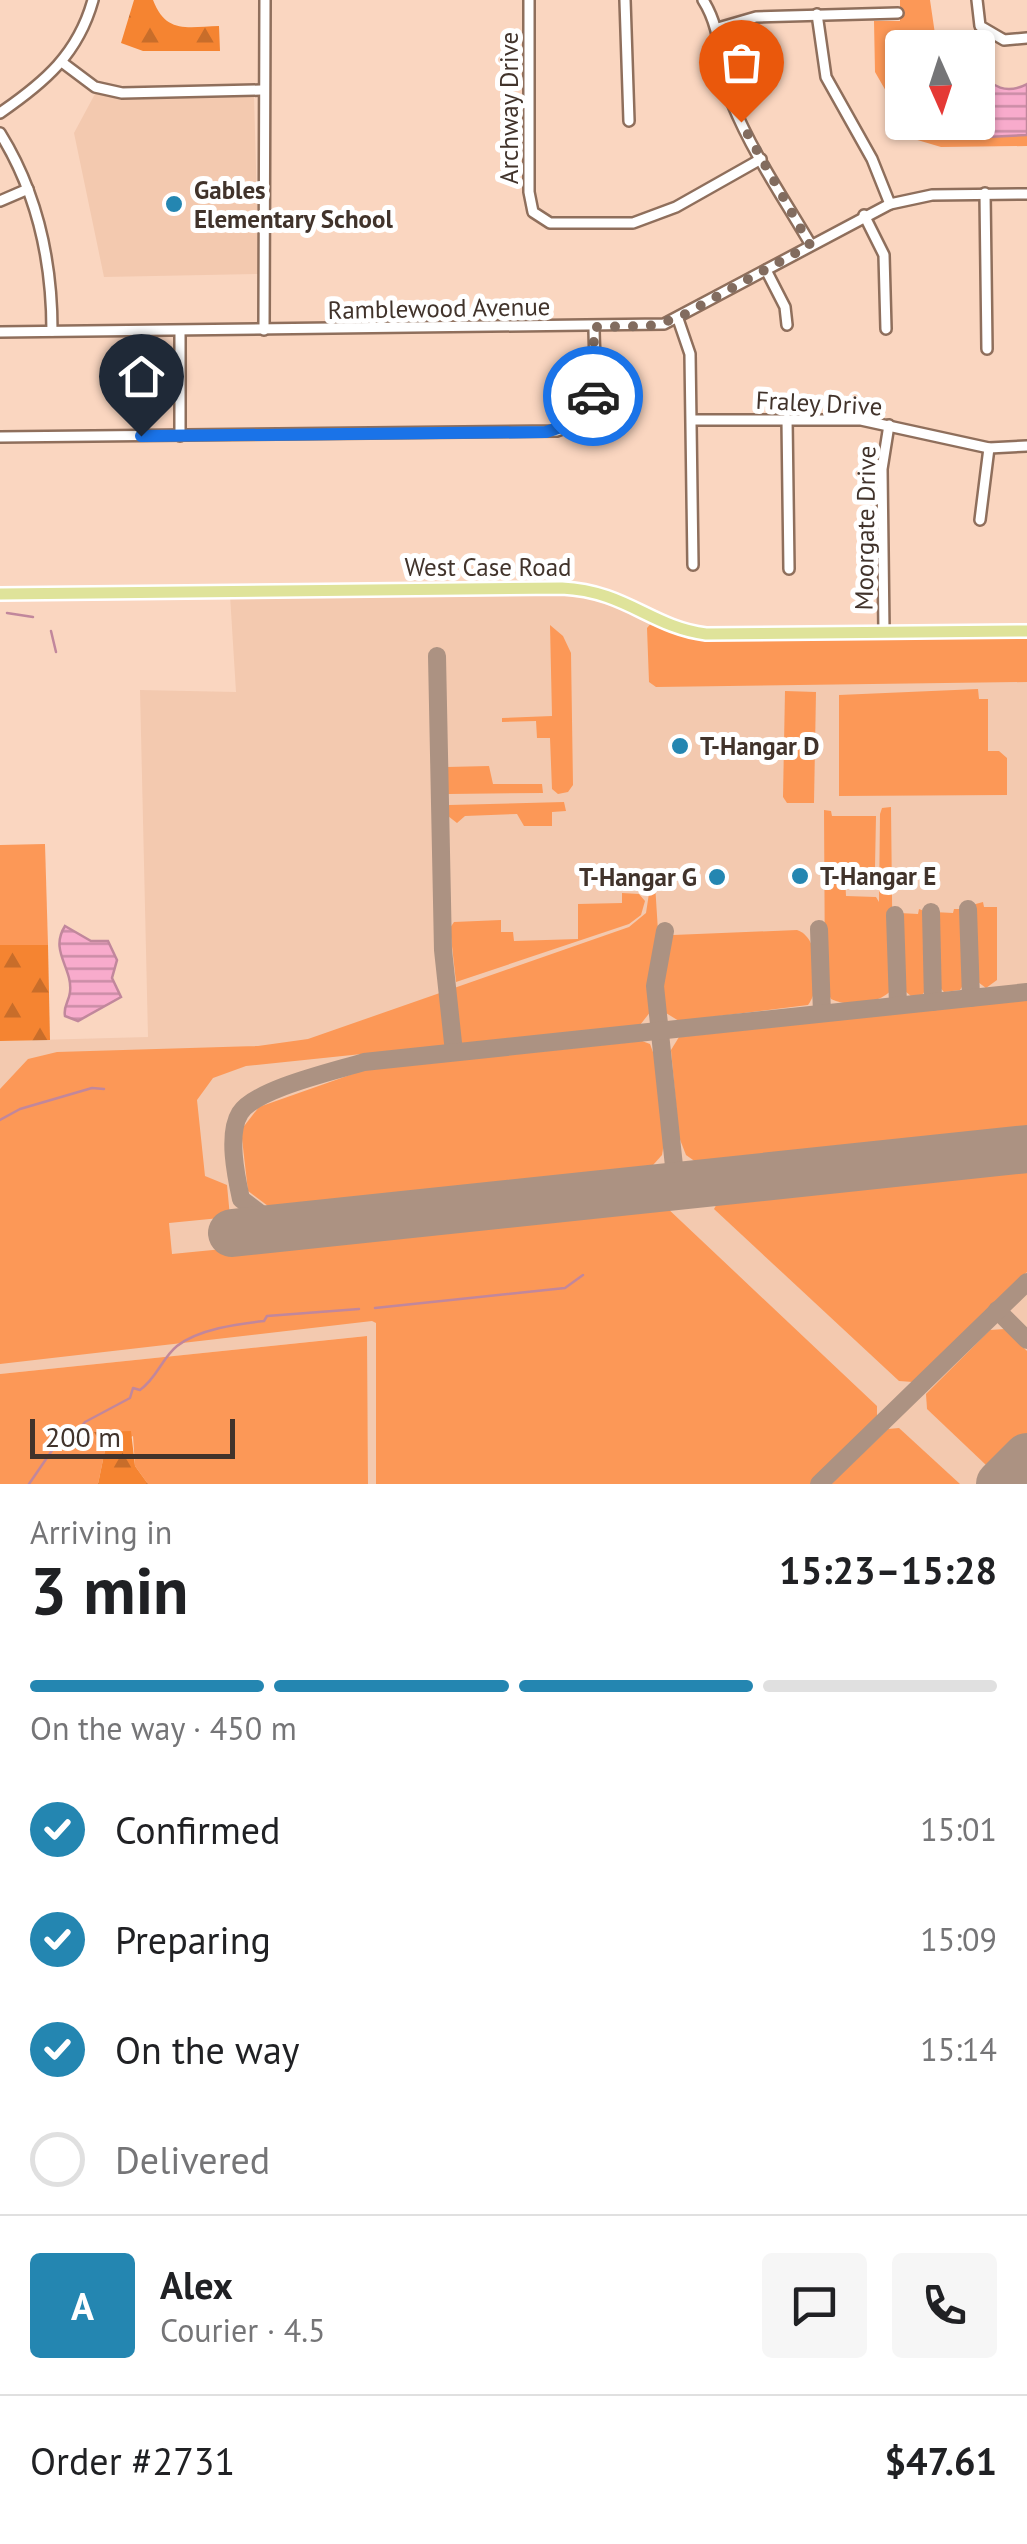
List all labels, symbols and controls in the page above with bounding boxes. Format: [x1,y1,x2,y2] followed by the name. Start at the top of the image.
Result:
[699,20,784,123] pin
[885,30,995,140] north arrow
[885,30,995,140] map controls
[493,32,525,184] street label: Archway Drive
[714,35,769,90] icon: bag
[194,174,393,235] place label: Gables Elementary School
[163,193,185,215] marker: Gables Elementary School
[327,290,551,326] street label: Ramblewood Avenue
[99,334,184,437] pin
[543,346,643,446] courier
[114,349,169,404] icon: home
[566,369,621,424] icon: car
[755,384,883,422] street label: Fraley Drive
[848,445,882,611] street label: Moorgate Drive
[404,551,572,583] street label: West Case Road
[700,730,819,762] place label: T-Hangar D
[669,735,691,757] marker: T-Hangar D
[820,860,936,892] place label: T-Hangar E
[579,861,697,893] place label: T-Hangar G
[789,865,811,887] marker: T-Hangar E
[706,866,728,888] marker: T-Hangar G
[30,1414,235,1458] scale bar
[45,1418,121,1455] text: 200 m
[30,1511,172,1553] text: Arriving in
[779,1545,997,1594] text: 15:23–15:28
[30,1548,189,1632] text: 3 min
[30,1707,297,1749] text: On the way · 450 m
[30,1802,85,1857] icon: check
[115,1805,281,1854] text: Confirmed
[920,1808,997,1850] text: 15:01
[30,1912,85,1967] icon: check
[115,1915,271,1964] text: Preparing
[920,1918,997,1960] text: 15:09
[30,2022,85,2077] icon: check
[115,2025,300,2074] text: On the way
[920,2028,997,2070] text: 15:14
[115,2135,270,2184] text: Delivered
[762,2253,867,2358] button: chat
[892,2253,997,2358] button: phone
[160,2260,233,2309] text: Alex
[71,2281,94,2330] text: A
[160,2309,326,2351] text: Courier · 4.5
[30,2436,235,2485] text: Order #2731
[884,2436,997,2485] text: $47.61

